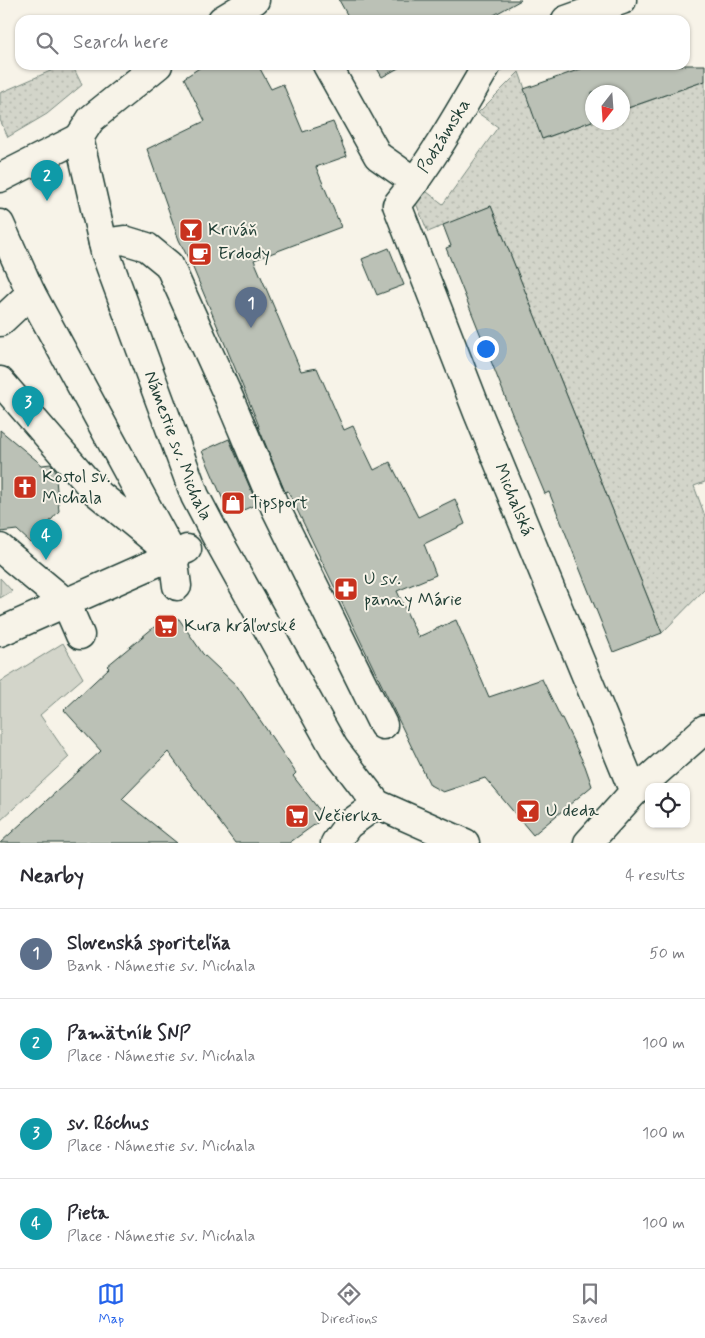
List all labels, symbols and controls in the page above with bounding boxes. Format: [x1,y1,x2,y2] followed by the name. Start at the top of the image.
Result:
[15,15,690,70] search box
[33,29,61,57] icon: search
[73,30,169,55] text: Search here
[585,85,630,130] north arrow
[412,94,476,178] street label: Podzámska
[31,160,63,201] pin: 2
[178,217,204,243] bar icon: Kriváň
[208,218,257,242] place label: Kriváň
[187,241,213,267] cafe icon: Erdody
[218,242,270,266] place label: Erdody
[235,287,267,328] pin: 1
[473,336,499,362] your location
[138,368,218,525] street label: Námestie sv. Michala
[12,386,44,427] pin: 3
[488,460,540,540] street label: Michalská
[42,465,111,510] place label: Kostol sv. Michala
[12,474,38,500] church icon: Kostol sv. Michala
[220,490,246,516] shop icon: Tipsport
[250,491,308,515] place label: Tipsport
[30,519,62,560] pin: 4
[364,567,462,612] place label: U sv. panny Márie
[333,576,359,602] pharmacy icon: U sv. panny Márie
[153,613,179,639] supermarket icon: Kura kráľovské
[184,614,296,638] place label: Kura kráľovské
[645,783,690,828] map controls
[645,783,690,828] button: locate
[515,798,541,824] bar icon: U deda
[546,799,599,823] place label: U deda
[284,803,310,829] supermarket icon: Večierka
[314,804,382,828] place label: Večierka
[20,862,84,890] text: Nearby
[625,865,685,886] text: 4 results
[67,931,231,956] text: Slovenská sporiteľňa
[32,943,40,964] text: 1
[649,943,685,964] text: 50 m
[67,956,256,977] text: Bank · Námestie sv. Michala
[67,1021,191,1046] text: Pamätník SNP
[32,1033,40,1054] text: 2
[642,1033,685,1054] text: 100 m
[67,1046,255,1067] text: Place · Námestie sv. Michala
[67,1111,149,1136] text: sv. Róchus
[32,1123,40,1144] text: 3
[642,1123,685,1144] text: 100 m
[67,1136,255,1157] text: Place · Námestie sv. Michala
[67,1201,109,1226] text: Pieta
[31,1213,41,1234] text: 4
[642,1213,685,1234] text: 100 m
[67,1226,255,1247] text: Place · Námestie sv. Michala
[97,1280,125,1328] tab: Map
[320,1280,378,1328] tab: Directions
[572,1280,608,1328] tab: Saved

